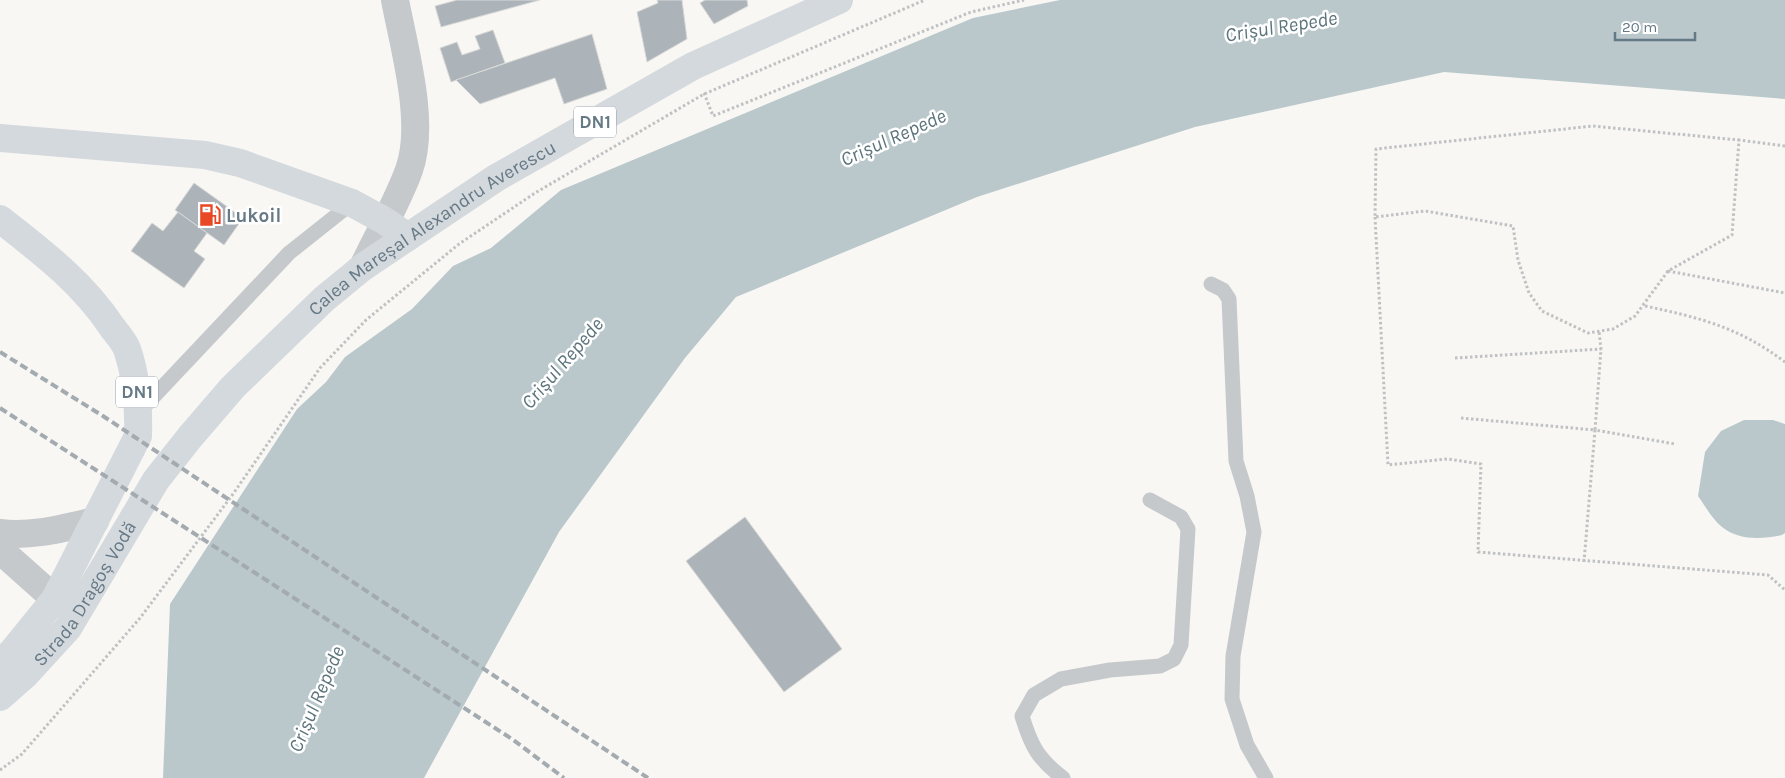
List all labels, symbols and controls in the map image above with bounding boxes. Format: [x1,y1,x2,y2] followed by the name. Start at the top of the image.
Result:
[1223,6,1339,47] water label: Crișul Repede
[1615,10,1695,42] scale bar
[1622,18,1657,36] text: 20 m
[837,104,950,171] water label: Crișul Repede
[574,106,616,138] road number: DN1
[304,136,560,320] street label: Calea Mareșal Alexandru Averescu
[197,202,223,228] fuel station icon: Lukoil
[226,205,281,227] place label: Lukoil
[517,313,608,414] water label: Crișul Repede
[116,377,158,408] road number: DN1
[29,517,141,671] street label: Strada Dragoș Vodă
[284,643,349,756] water label: Crișul Repede

